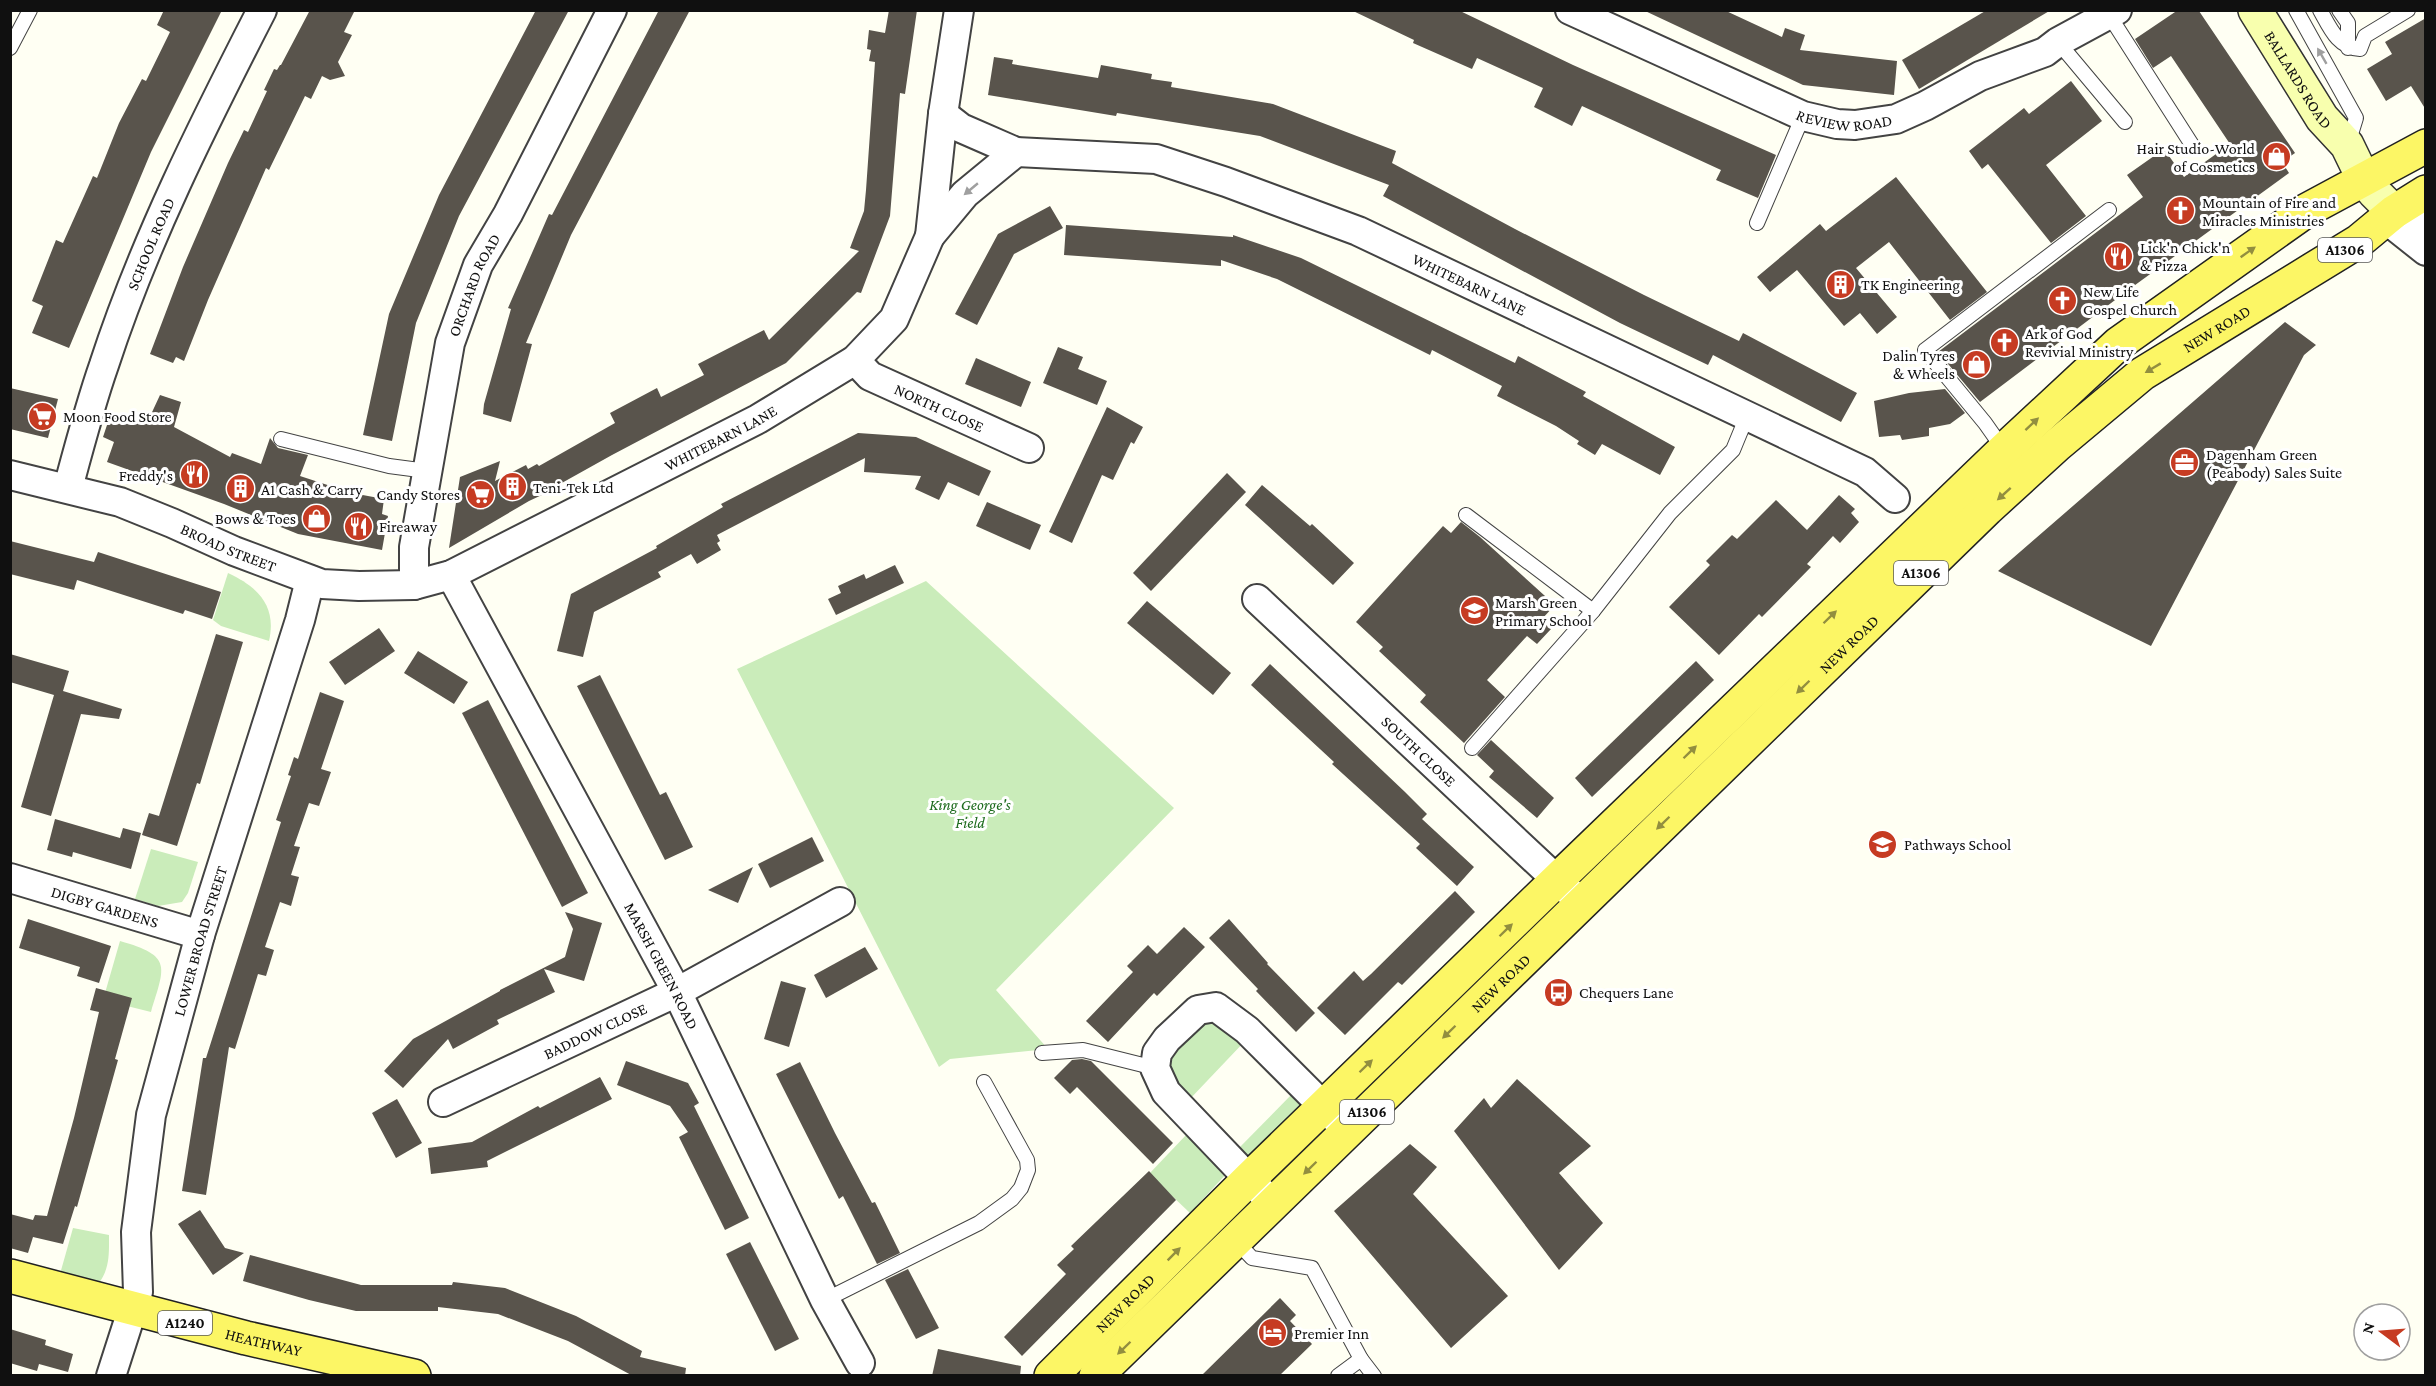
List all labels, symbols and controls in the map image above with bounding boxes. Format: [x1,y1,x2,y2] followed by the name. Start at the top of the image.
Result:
[2262,28,2336,132] street label: BALLARDS ROAD
[2317,48,2328,64] one-way arrow
[1794,106,1893,134] street label: REVIEW ROAD
[2137,140,2256,175] place label: Hair Studio-World of Cosmetics
[2260,141,2292,173] shop icon: Hair Studio-World of Cosmetics
[963,183,979,196] one-way arrow
[2202,194,2337,229] place label: Mountain of Fire and Miracles Ministries
[123,195,177,292] street label: SCHOOL ROAD
[2165,195,2197,227] church icon: Mountain of Fire and Miracles Ministries
[445,231,503,339] street label: ORCHARD ROAD
[2318,238,2372,262] road number: A1306
[2140,239,2231,274] place label: Lick'n Chick'n & Pizza
[2103,240,2135,272] restaurant icon: Lick'n Chick'n & Pizza
[2240,246,2256,258] one-way arrow
[1410,250,1529,318] street label: WHITEBARN LANE
[1824,268,1856,300] building icon: TK Engineering
[1861,276,1960,294] place label: TK Engineering
[2083,283,2177,319] place label: New Life Gospel Church
[2046,284,2078,316] church icon: New Life Gospel Church
[2180,301,2253,355] street label: NEW ROAD
[2025,325,2134,361] place label: Ark of God Revivial Ministry
[1988,326,2020,358] church icon: Ark of God Revivial Ministry
[1882,347,1955,382] place label: Dalin Tyres & Wheels
[1960,348,1992,380] shop icon: Dalin Tyres & Wheels
[2145,362,2161,373] one-way arrow
[892,380,987,435] street label: NORTH CLOSE
[26,400,58,432] supermarket icon: Moon Food Store
[661,401,780,474] street label: WHITEBARN LANE
[63,408,172,425] place label: Moon Food Store
[2024,417,2039,431] one-way arrow
[2206,446,2342,482] place label: Dagenham Green (Peabody) Sales Suite
[2169,447,2201,479] office icon: Dagenham Green (Peabody) Sales Suite
[178,459,210,491] restaurant icon: Freddy's
[119,467,173,485] place label: Freddy's
[496,471,528,503] building icon: Teni-Tek Ltd
[224,473,256,505] building icon: A1 Cash & Carry
[465,478,497,510] supermarket icon: Candy Stores
[533,479,614,496] place label: Teni-Tek Ltd
[261,481,363,499] place label: A1 Cash & Carry
[377,486,460,504] place label: Candy Stores
[1997,486,2011,500] one-way arrow
[301,502,333,534] shop icon: Bows & Toes
[215,510,296,527] place label: Bows & Toes
[342,510,374,542] restaurant icon: Fireaway
[379,518,438,536] place label: Fireaway
[178,520,279,575] street label: BROAD STREET
[1894,561,1948,585] road number: A1306
[1495,594,1592,630] place label: Marsh Green Primary School
[1458,595,1490,627] school or university icon: Marsh Green Primary School
[1823,610,1838,624] one-way arrow
[1815,611,1882,676] street label: NEW ROAD
[1797,680,1811,694] one-way arrow
[1379,712,1460,790] street label: SOUTH CLOSE
[1682,746,1696,760] one-way arrow
[929,796,1011,831] park label: King George's Field
[1656,816,1671,830] one-way arrow
[1867,828,1899,860] school or university icon: Pathways School
[1904,836,2011,854] place label: Pathways School
[170,864,230,1018] street label: LOWER BROAD STREET
[49,882,160,931] street label: DIGBY GARDENS
[621,899,702,1032] street label: MARSH GREEN ROAD
[1498,923,1513,937] one-way arrow
[1467,950,1533,1015] street label: NEW ROAD
[1542,976,1574,1008] bus stop icon: Chequers Lane
[1579,984,1674,1002] place label: Chequers Lane
[541,999,649,1062] street label: BADDOW CLOSE
[1443,1024,1457,1038] one-way arrow
[1358,1059,1372,1073] one-way arrow
[1340,1100,1394,1124] road number: A1306
[1302,1161,1317,1175] one-way arrow
[1167,1247,1181,1261] one-way arrow
[1092,1270,1158,1335] street label: NEW ROAD
[2352,1302,2412,1362] north arrow
[158,1311,212,1335] road number: A1240
[1257,1317,1289,1349] hotel icon: Premier Inn
[2358,1320,2378,1336] text: N
[224,1324,304,1359] street label: HEATHWAY
[1294,1325,1370,1342] place label: Premier Inn
[1118,1341,1132,1355] one-way arrow

